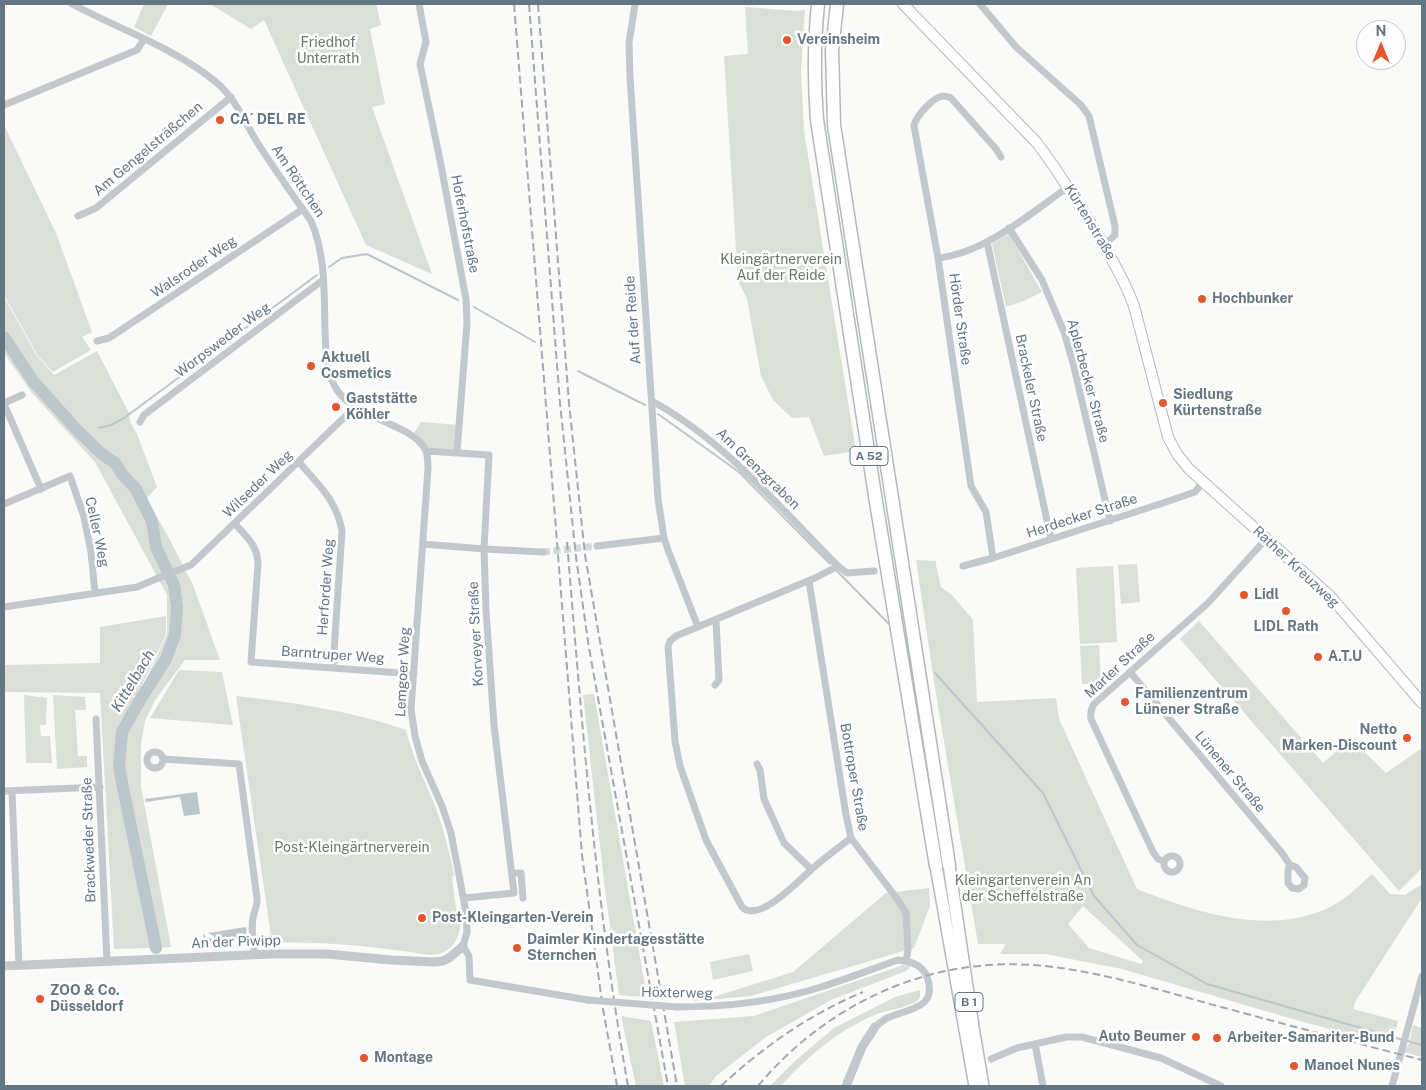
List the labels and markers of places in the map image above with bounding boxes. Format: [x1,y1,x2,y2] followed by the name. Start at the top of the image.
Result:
[797,32,880,48] place label: Vereinsheim
[781,34,793,46] marker: Vereinsheim
[230,112,306,128] place label: CA´ DEL RE
[214,114,226,126] marker: CA´ DEL RE
[1212,291,1293,307] place label: Hochbunker
[1196,293,1208,305] marker: Hochbunker
[321,350,391,382] place label: Aktuell Cosmetics
[305,360,317,372] marker: Aktuell Cosmetics
[1173,387,1262,420] place label: Siedlung Kürtenstraße
[346,391,417,424] place label: Gaststätte Köhler
[1157,397,1169,409] marker: Siedlung Kürtenstraße
[330,401,342,413] marker: Gaststätte Köhler
[1254,587,1279,603] place label: Lidl
[1238,589,1250,601] marker: Lidl
[1280,605,1292,617] marker: LIDL Rath
[1253,619,1319,635] place label: LIDL Rath
[1328,649,1362,665] place label: A.T.U
[1312,651,1324,663] marker: A.T.U
[1135,686,1248,719] place label: Familienzentrum Lünener Straße
[1119,696,1131,708] marker: Familienzentrum Lünener Straße
[1282,722,1397,754] place label: Netto Marken-Discount
[1401,732,1413,744] marker: Netto Marken-Discount
[432,910,593,926] place label: Post-Kleingarten-Verein
[416,912,428,924] marker: Post-Kleingarten-Verein
[527,932,705,964] place label: Daimler Kindertagesstätte Sternchen
[511,942,523,954] marker: Daimler Kindertagesstätte Sternchen
[50,983,124,1016] place label: ZOO & Co. Düsseldorf
[34,993,46,1005] marker: ZOO & Co. Düsseldorf
[1098,1029,1186,1045] place label: Auto Beumer
[1227,1030,1394,1046] place label: Arbeiter-Samariter-Bund
[1190,1031,1202,1043] marker: Auto Beumer
[1211,1032,1223,1044] marker: Arbeiter-Samariter-Bund
[374,1050,433,1066] place label: Montage
[358,1052,370,1064] marker: Montage
[1304,1058,1400,1074] place label: Manoel Nunes
[1288,1060,1300,1072] marker: Manoel Nunes

